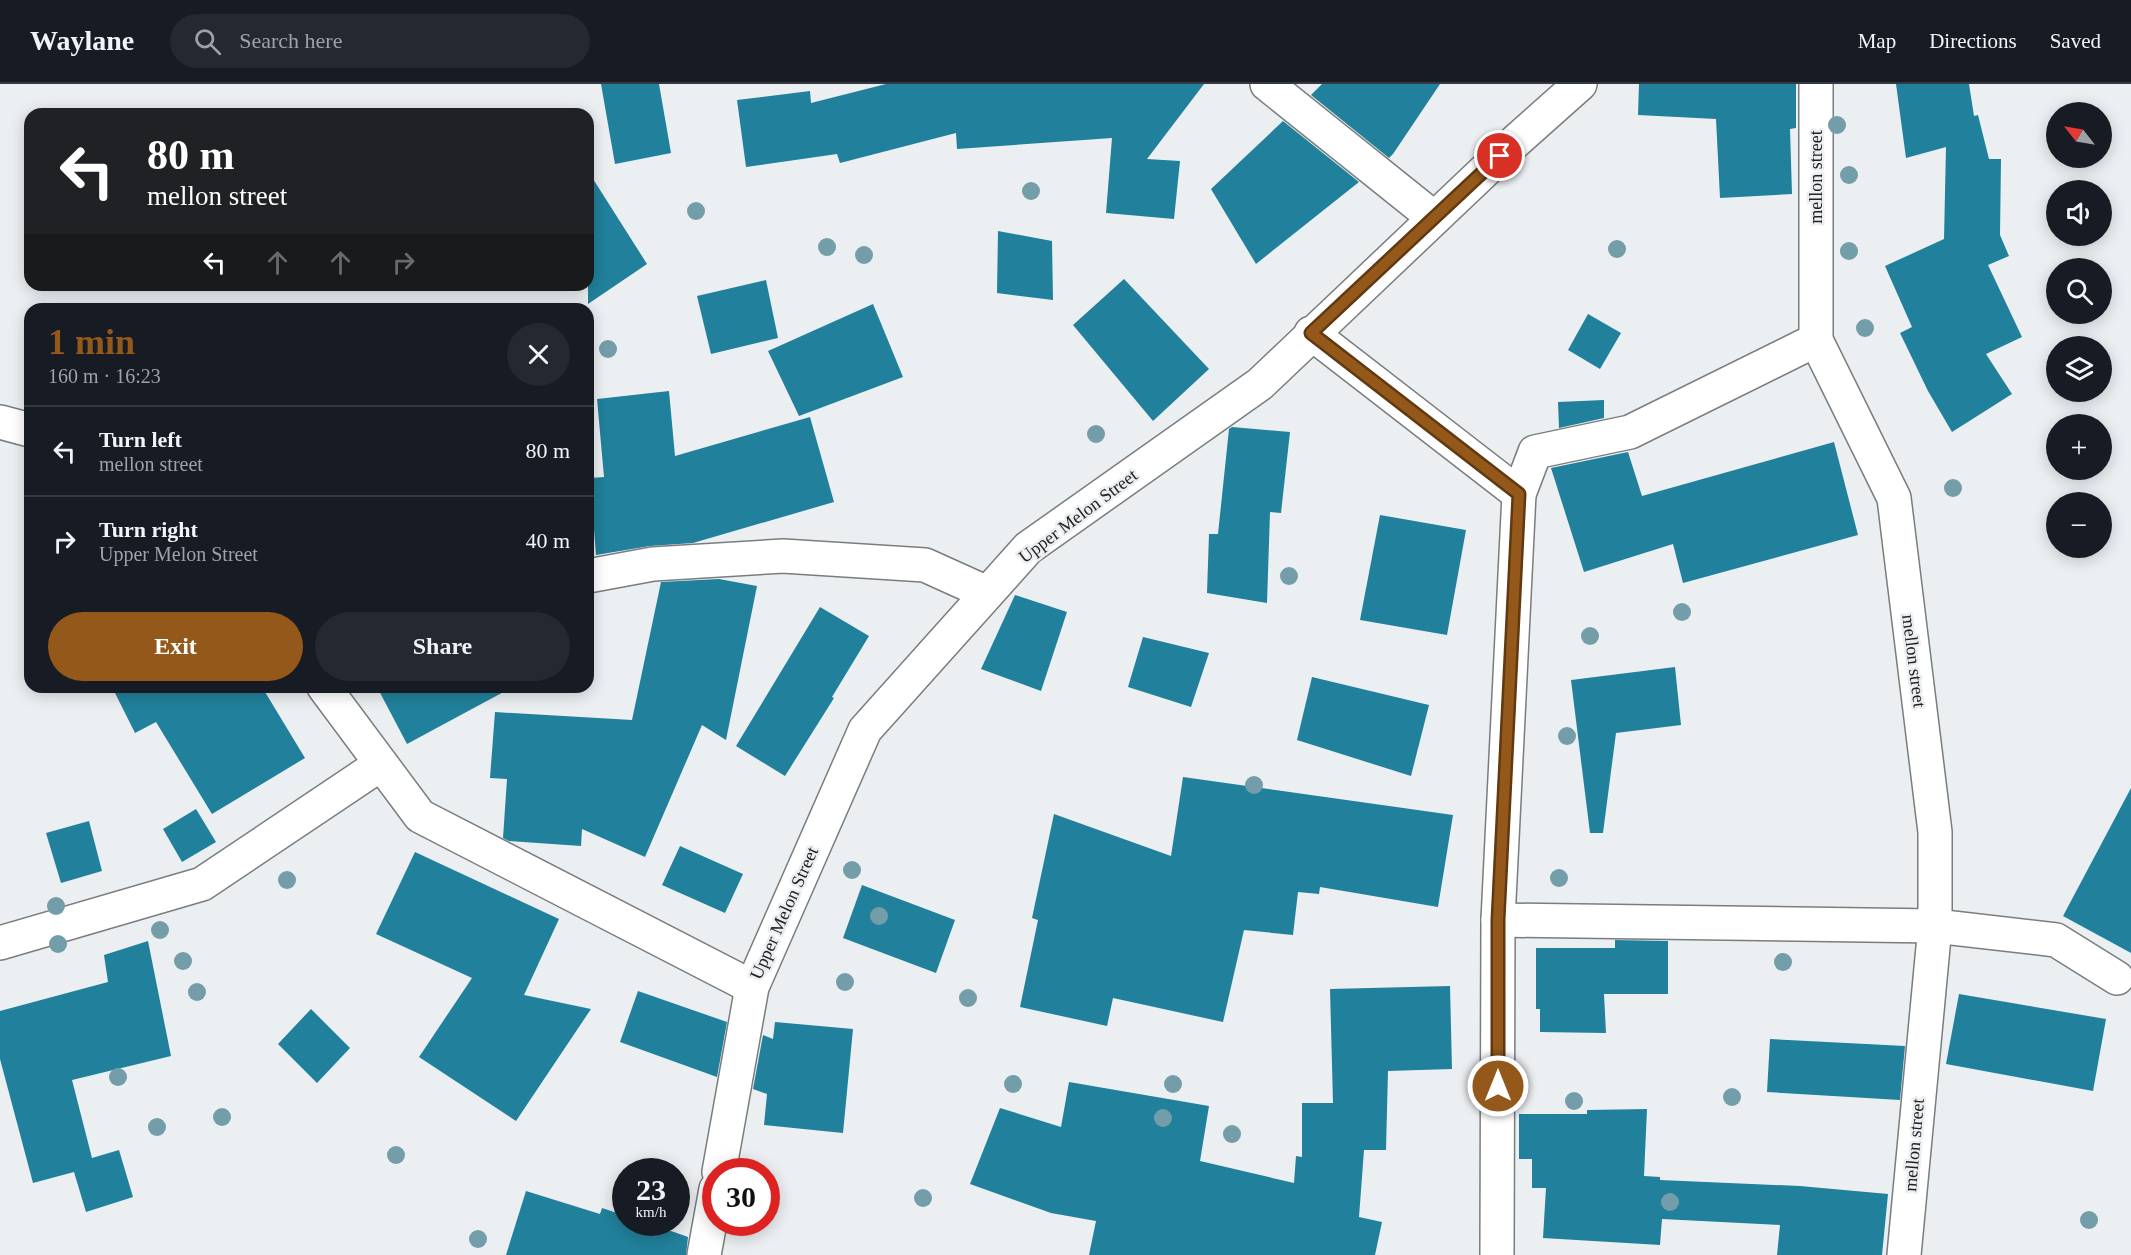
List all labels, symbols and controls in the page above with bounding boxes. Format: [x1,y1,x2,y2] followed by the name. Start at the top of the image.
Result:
[170,14,590,68] search box
[30,25,134,56] text: Waylane
[191,25,224,58] icon: search
[239,28,342,53] text: Search here
[1858,29,1896,53] text: Map
[1929,29,2017,53] text: Directions
[2050,29,2101,53] text: Saved
[2046,102,2112,168] north arrow
[2046,102,2112,558] map controls
[1474,130,1525,181] pin
[1806,130,1826,224] street label: mellon street
[48,132,126,210] icon: left
[147,132,235,178] text: 80 m
[1483,139,1516,172] icon: arrive
[2046,180,2112,246] button: sound
[147,181,287,211] text: mellon street
[198,246,231,279] icon: left
[261,246,294,279] icon: ahead
[324,246,357,279] icon: ahead
[387,246,420,279] icon: right
[2046,258,2112,324] button: search
[48,322,135,362] text: 1 min
[507,323,570,386] button: close
[2046,336,2112,402] button: layers
[48,365,161,387] text: 160 m · 16:23
[2046,414,2112,480] button: +
[99,427,182,452] text: Turn left
[48,435,81,468] icon: left
[525,438,570,463] text: 80 m
[99,453,203,475] text: mellon street
[1015,465,1141,567] street label: Upper Melon Street
[2046,492,2112,558] button: −
[99,517,198,542] text: Turn right
[48,525,81,558] icon: right
[525,528,570,553] text: 40 m
[99,543,258,565] text: Upper Melon Street
[48,612,303,681] button: Exit
[315,612,570,681] button: Share
[1898,613,1930,709] street label: mellon street
[746,844,822,982] street label: Upper Melon Street
[1466,1054,1530,1118] position arrow
[1900,1098,1928,1192] street label: mellon street
[702,1158,780,1236] speed limit sign: 30
[636,1173,666,1206] text: 23
[636,1204,666,1220] text: km/h

